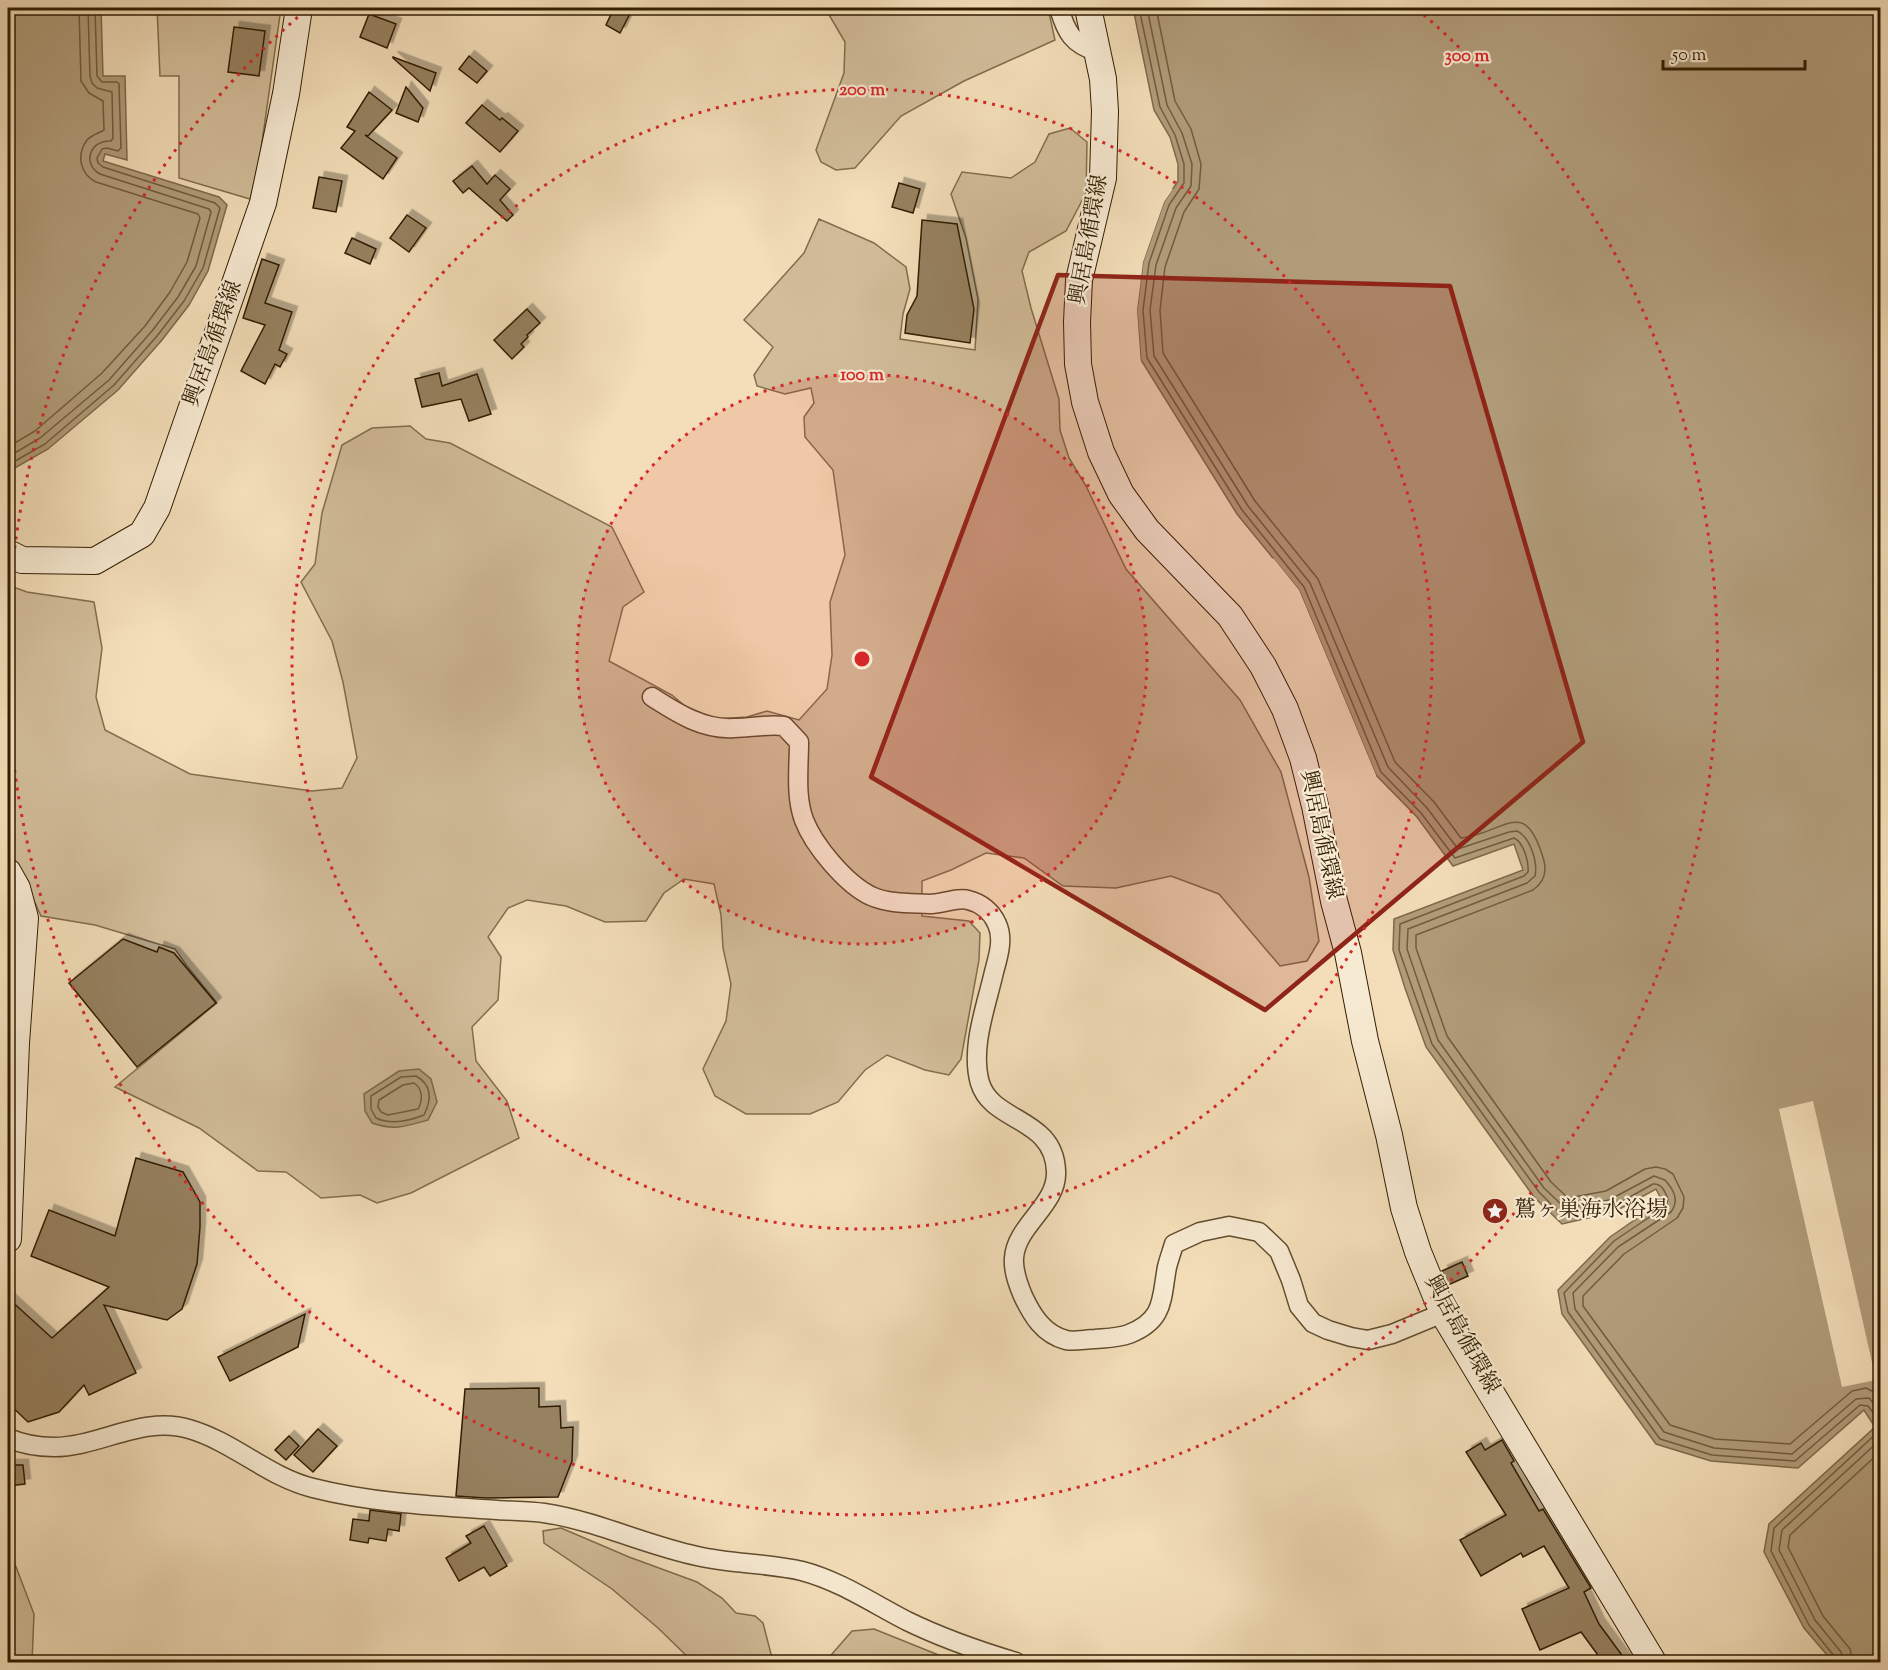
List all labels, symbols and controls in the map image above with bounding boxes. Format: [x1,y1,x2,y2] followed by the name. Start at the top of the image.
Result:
[1663,33,1806,71] scale bar
[1671,43,1707,69] text: 50 m
[1445,44,1490,70] text: 300 m
[839,78,885,104] text: 200 m
[1063,172,1117,308] street label: 興居島循環線
[176,277,252,411] street label: 興居島循環線
[840,363,884,389] text: 100 m
[852,649,872,669] centre of rings
[1291,767,1349,903] street label: 興居島循環線
[1514,1195,1668,1227] place label: 鷲ヶ巣海水浴場
[1480,1196,1510,1226] place icon: 鷲ヶ巣海水浴場
[1415,1270,1507,1400] street label: 興居島循環線

